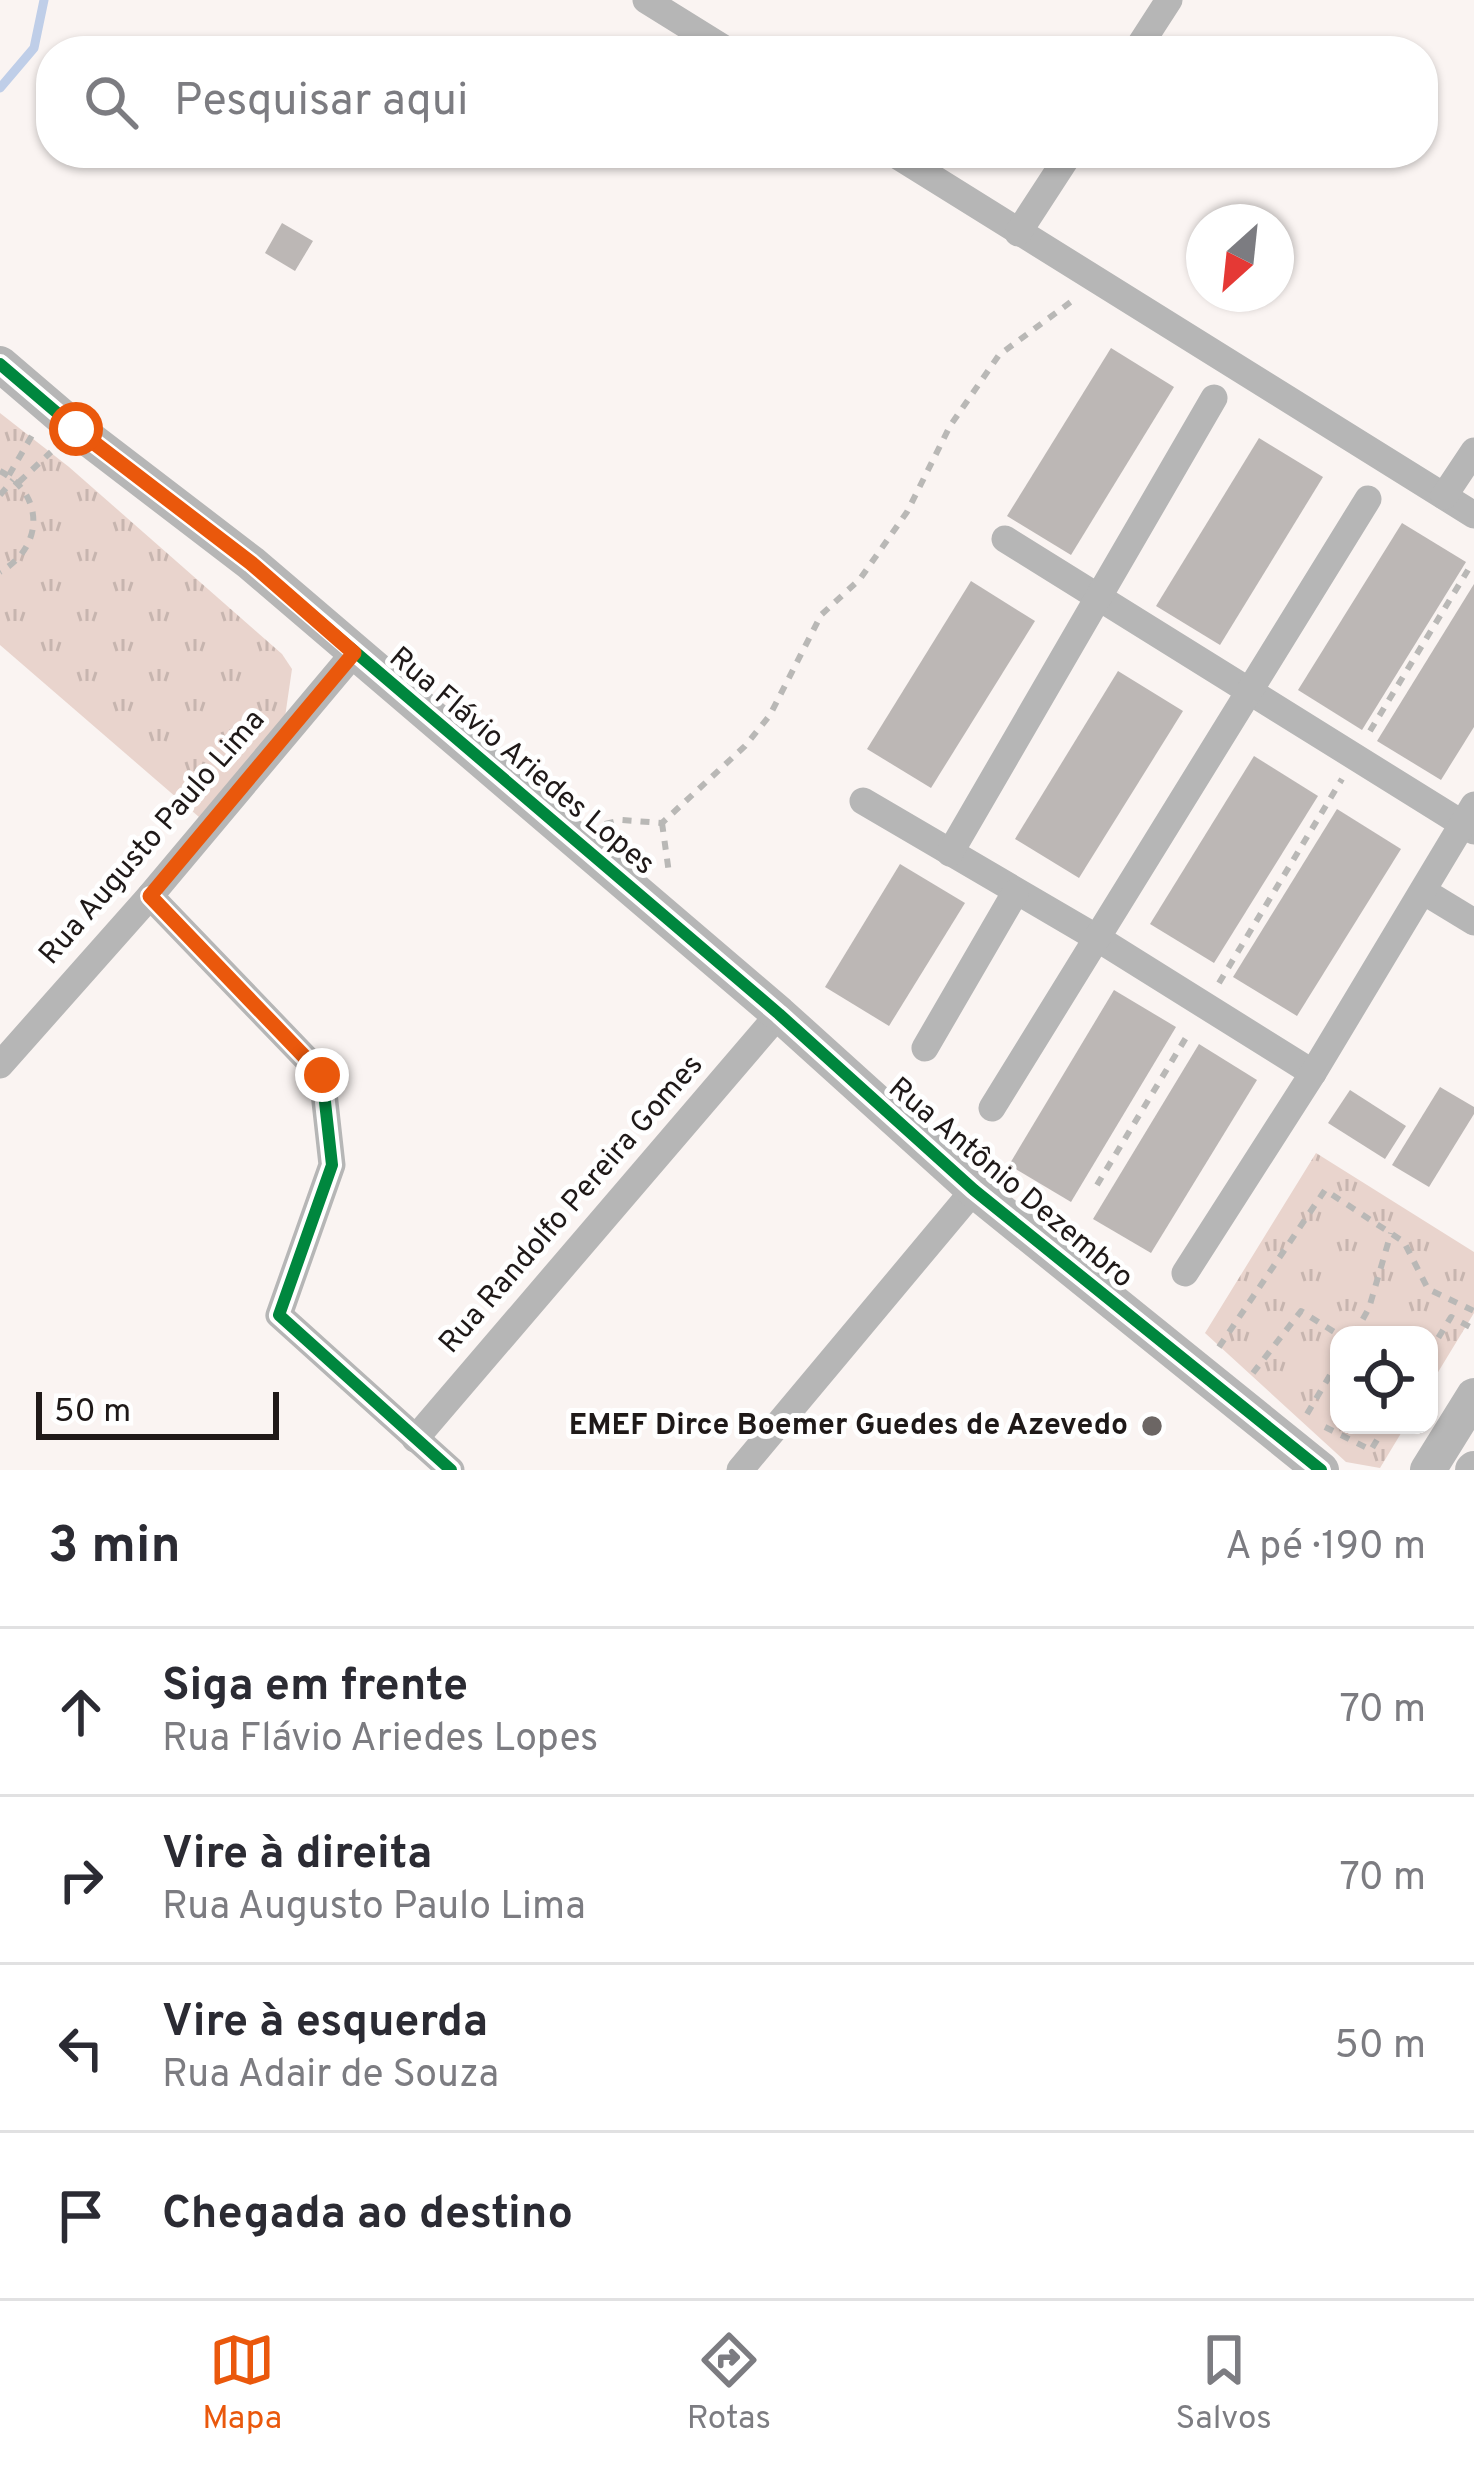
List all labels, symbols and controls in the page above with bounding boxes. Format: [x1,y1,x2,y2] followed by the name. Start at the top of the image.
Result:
[36,36,1438,168] search box
[78,69,144,135] icon: search
[174,74,468,131] text: Pesquisar aqui
[1186,204,1294,312] north arrow
[49,402,103,456] route start
[381,640,661,884] street label: Rua Flávio Ariedes Lopes
[32,703,274,973] street label: Rua Augusto Paulo Lima
[295,1048,349,1102] route end
[432,1048,712,1362] street label: Rua Randolfo Pereira Gomes
[880,1071,1140,1297] street label: Rua Antônio Dezembro
[1330,1326,1438,1434] map controls
[1330,1326,1438,1434] button: locate
[36,1386,279,1439] scale bar
[54,1392,131,1434] text: 50 m
[569,1408,1128,1445] place label: EMEF Dirce Boemer Guedes de Azevedo
[1139,1413,1165,1439] marker: EMEF Dirce Boemer Guedes de Azevedo
[48,1516,181,1581] text: 3 min
[1225,1524,1426,1573] text: A pé · 190 m
[162,1659,468,1716] text: Siga em frente
[48,1679,114,1745] icon: ahead
[1340,1687,1426,1736] text: 70 m
[162,1716,598,1765] text: Rua Flávio Ariedes Lopes
[162,1827,432,1884] text: Vire à direita
[48,1847,114,1913] icon: right
[1340,1855,1426,1904] text: 70 m
[162,1884,586,1933] text: Rua Augusto Paulo Lima
[162,1995,488,2052] text: Vire à esquerda
[48,2015,114,2081] icon: left
[1335,2023,1426,2072] text: 50 m
[162,2052,499,2101] text: Rua Adair de Souza
[48,2183,114,2249] icon: arrive
[162,2187,573,2244] text: Chegada ao destino
[202,2327,282,2441] tab: Mapa
[687,2327,771,2441] tab: Rotas
[1176,2327,1272,2441] tab: Salvos

